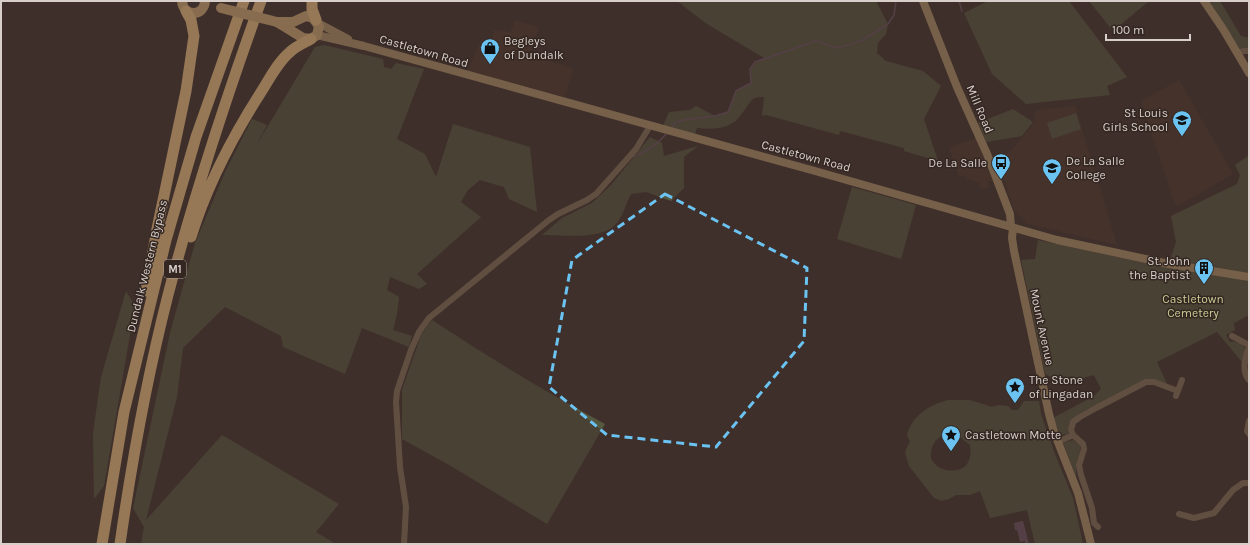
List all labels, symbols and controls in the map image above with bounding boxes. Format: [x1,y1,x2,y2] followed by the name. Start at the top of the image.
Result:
[1106,16,1190,42] scale bar
[1112,23,1144,37] text: 100 m
[378,32,470,70] street label: Castletown Road
[504,34,564,62] place label: Begleys of Dundalk
[479,37,501,65] shop icon: Begleys of Dundalk
[964,83,996,135] street label: Mill Road
[1103,106,1168,134] place label: St Louis Girls School
[1171,109,1193,137] school or university icon: St Louis Girls School
[760,137,852,175] street label: Castletown Road
[990,152,1012,180] bus stop icon: De La Salle
[1066,154,1125,182] place label: De La Salle College
[928,156,987,170] place label: De La Salle
[1041,157,1063,185] school or university icon: De La Salle College
[124,198,170,334] street label: Dundalk Western Bypass
[1129,254,1190,282] place label: St. John the Baptist
[1193,257,1215,285] building icon: St. John the Baptist
[164,260,186,278] road number: M1
[1027,287,1057,367] street label: Mount Avenue
[1162,292,1224,320] park label: Castletown Cemetery
[1029,373,1093,401] place label: The Stone of Lingadan
[1004,376,1026,404] place icon: The Stone of Lingadan
[940,424,962,452] place icon: Castletown Motte
[965,428,1061,442] place label: Castletown Motte

